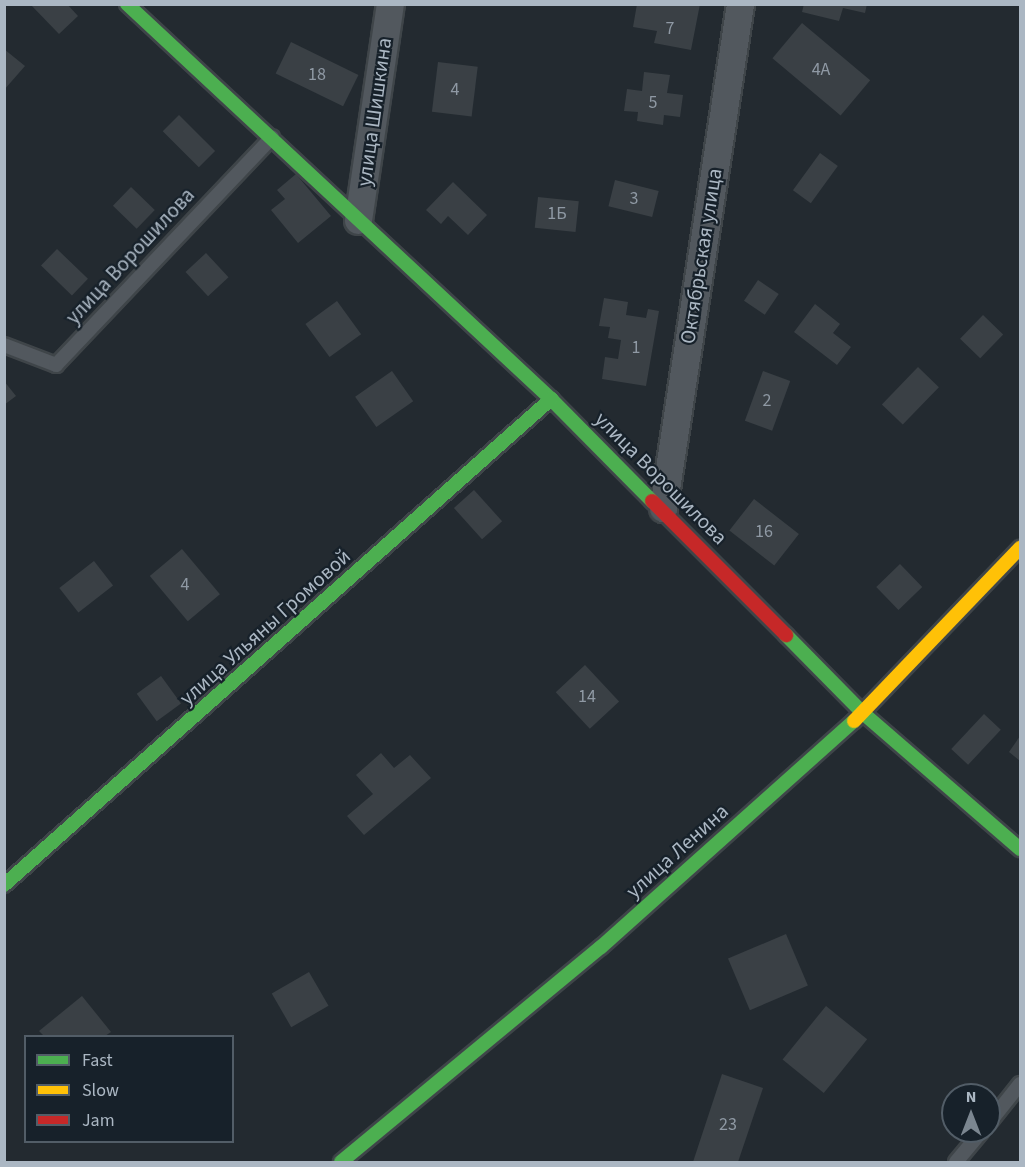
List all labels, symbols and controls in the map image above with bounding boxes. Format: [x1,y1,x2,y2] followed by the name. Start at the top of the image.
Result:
[666,18,674,40] house number: 7
[351,36,397,188] street label: улица Шишкина
[812,59,830,81] house number: 4А
[308,64,326,86] house number: 18
[451,79,459,101] house number: 4
[649,92,657,114] house number: 5
[675,166,727,346] street label: Октябрьская улица
[60,183,200,329] street label: улица Ворошилова
[630,188,638,210] house number: 3
[547,203,567,225] house number: 1Б
[632,337,640,359] house number: 1
[763,390,771,412] house number: 2
[589,406,733,550] street label: улица Ворошилова
[755,521,773,543] house number: 16
[174,544,356,710] street label: улица Ульяны Громовой
[181,574,189,596] house number: 4
[578,686,596,708] house number: 14
[621,798,733,904] street label: улица Ленина
[24,1035,234,1143] legend
[82,1048,113,1073] text: Fast
[82,1078,119,1103] text: Slow
[941,1083,1001,1143] north arrow
[966,1086,976,1108] text: N
[82,1108,115,1133] text: Jam
[719,1114,737,1136] house number: 23

